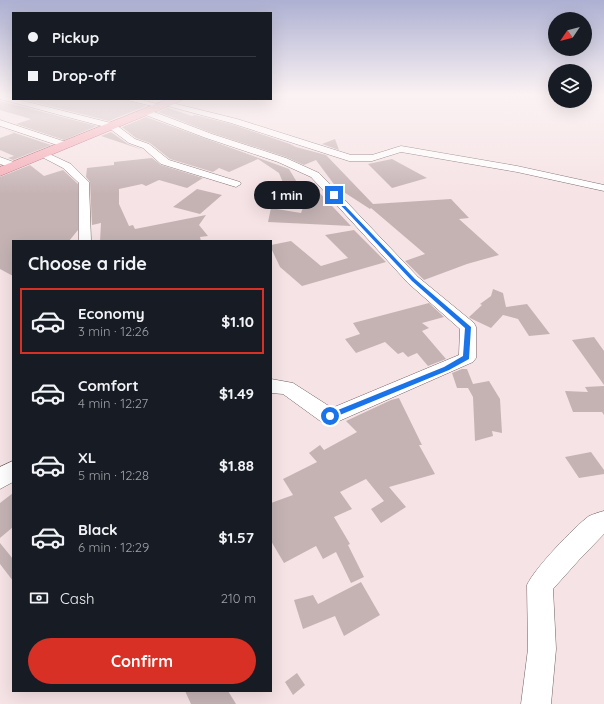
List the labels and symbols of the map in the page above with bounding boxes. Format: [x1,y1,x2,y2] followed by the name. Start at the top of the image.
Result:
[548,12,592,56] north arrow
[254,181,320,209] callout: 1 min
[325,186,343,204] route end
[321,407,339,425] route start

